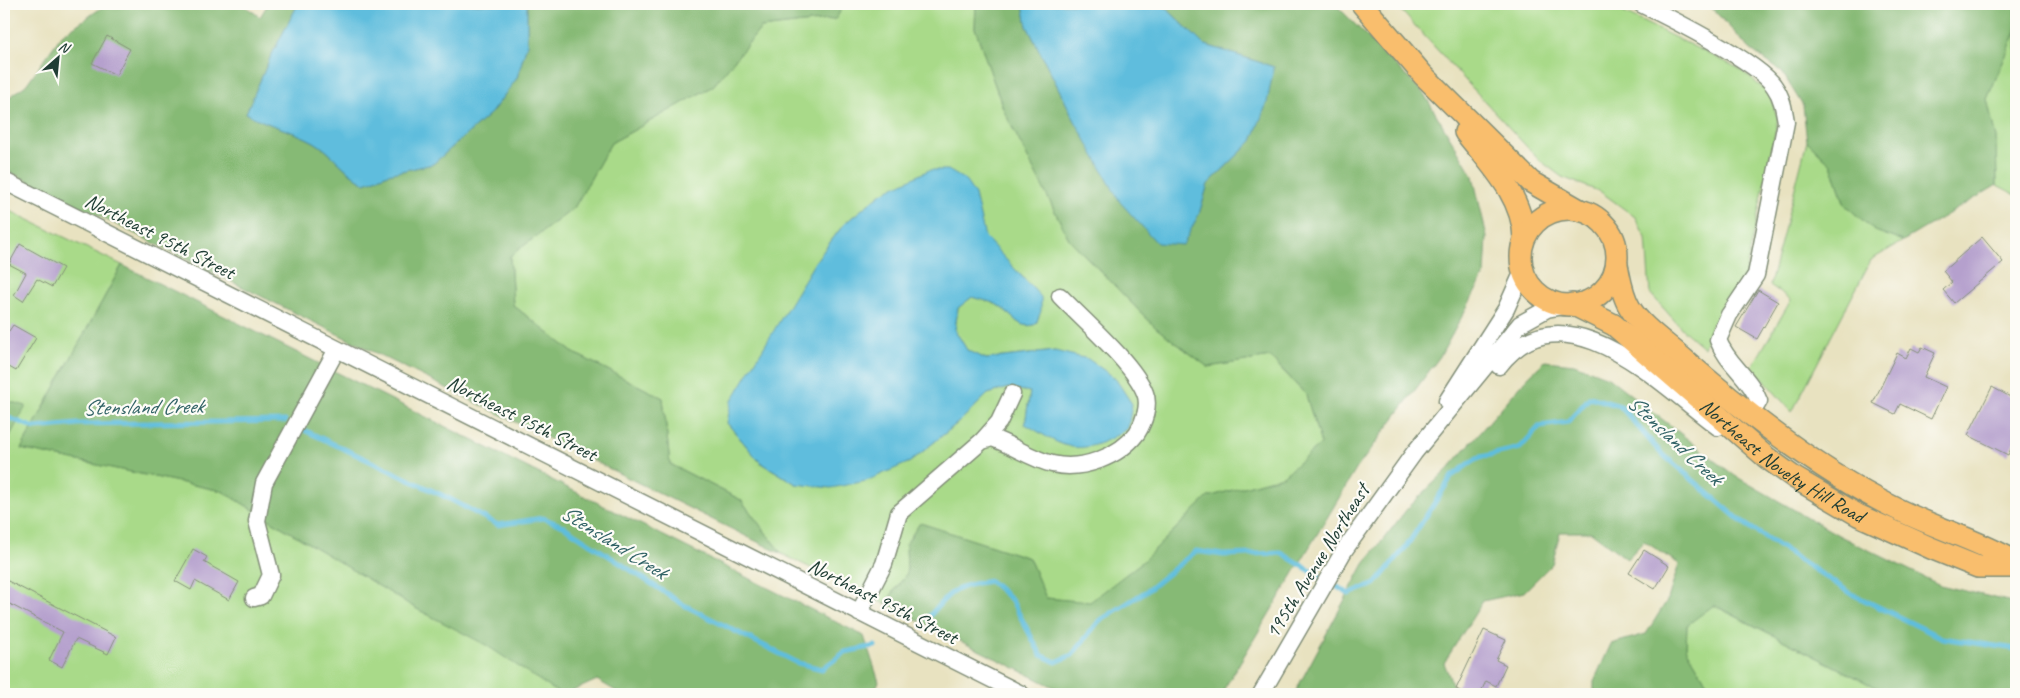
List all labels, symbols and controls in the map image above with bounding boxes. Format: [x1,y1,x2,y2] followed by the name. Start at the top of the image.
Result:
[32,32,82,82] north arrow
[56,37,73,57] text: N
[81,187,241,286] street label: Northeast 95th Street
[443,369,603,468] street label: Northeast 95th Street
[1622,389,1731,494] water label: Stensland Creek
[83,392,207,422] water label: Stensland Creek
[1695,393,1871,530] street label: Northeast Novelty Hill Road
[1259,476,1377,643] street label: 195th Avenue Northeast
[556,498,676,588] water label: Stensland Creek
[804,552,964,651] street label: Northeast 95th Street

